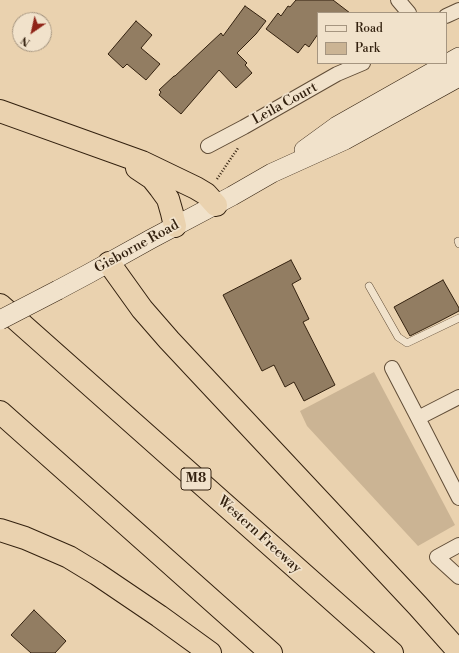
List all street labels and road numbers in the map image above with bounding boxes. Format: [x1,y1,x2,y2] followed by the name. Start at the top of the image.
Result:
[249,79,321,129] street label: Leila Court
[92,217,182,277] street label: Gisborne Road
[181,468,211,490] road number: M8
[214,493,304,577] street label: Western Freeway

